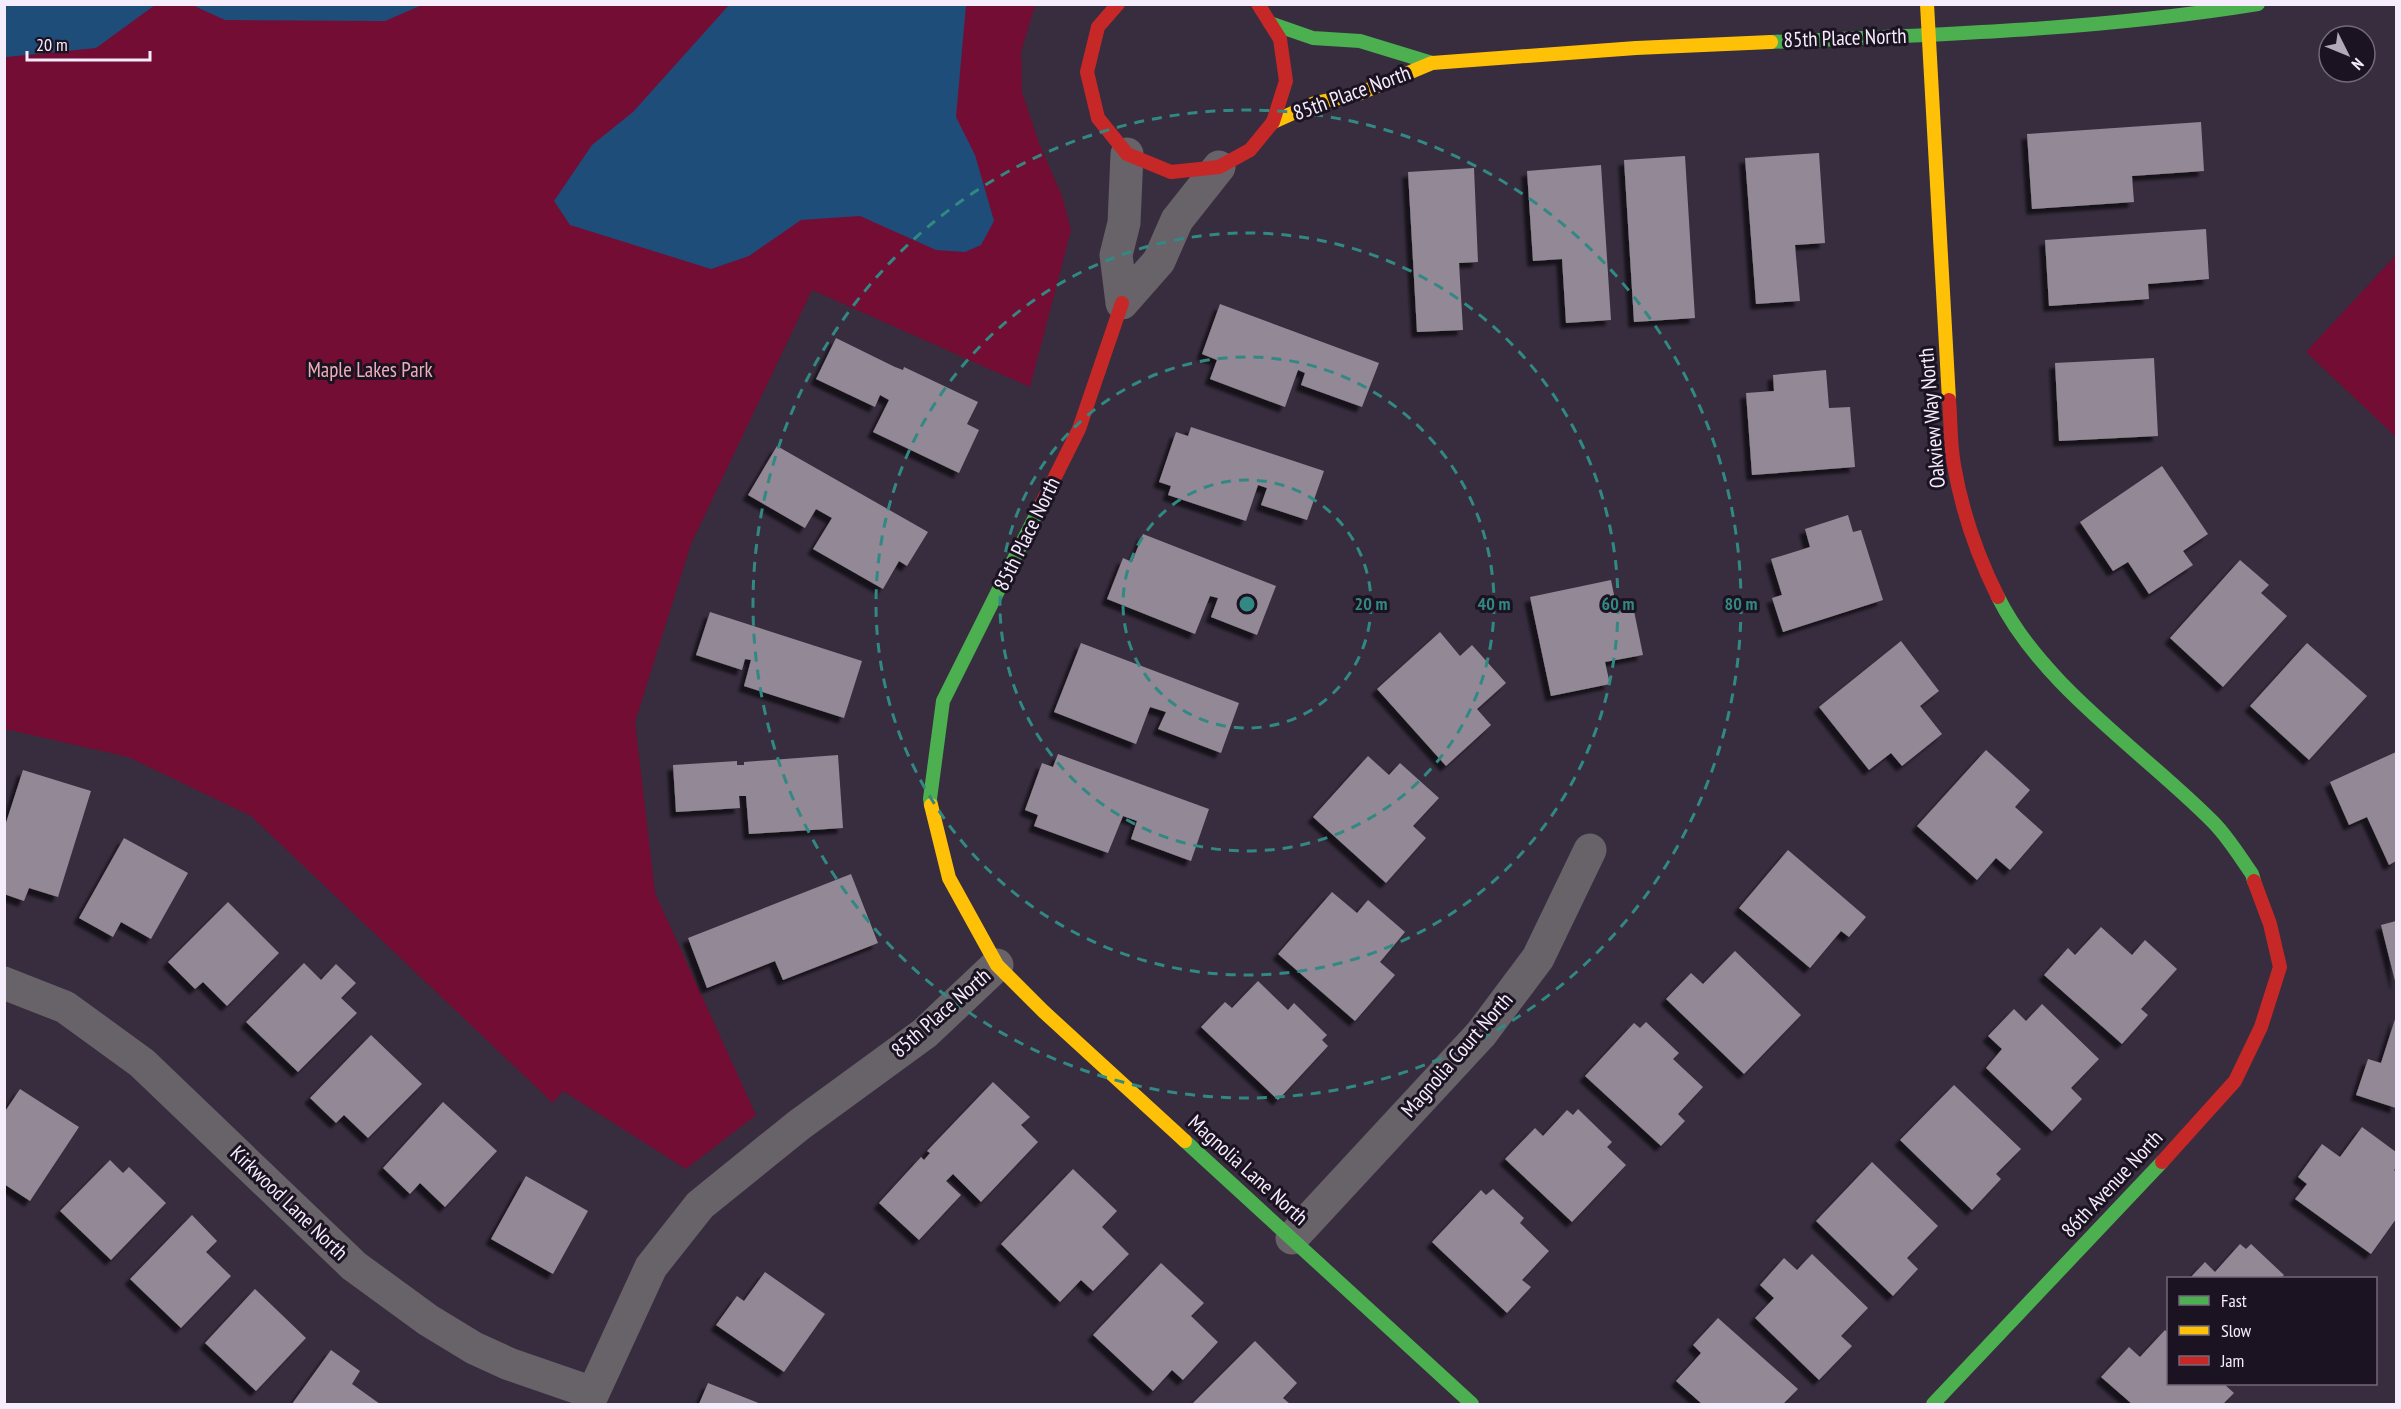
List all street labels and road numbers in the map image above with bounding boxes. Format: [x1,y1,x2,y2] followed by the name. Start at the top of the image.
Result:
[1783,22,1907,53] street label: 85th Place North
[1289,59,1414,126] street label: 85th Place North
[1912,347,1951,489] street label: Oakview Way North
[987,473,1066,595] street label: 85th Place North
[885,962,996,1063] street label: 85th Place North
[1395,987,1518,1123] street label: Magnolia Court North
[1183,1109,1314,1231] street label: Magnolia Lane North
[2055,1124,2168,1243] street label: 86th Avenue North
[225,1140,354,1266] street label: Kirkwood Lane North

